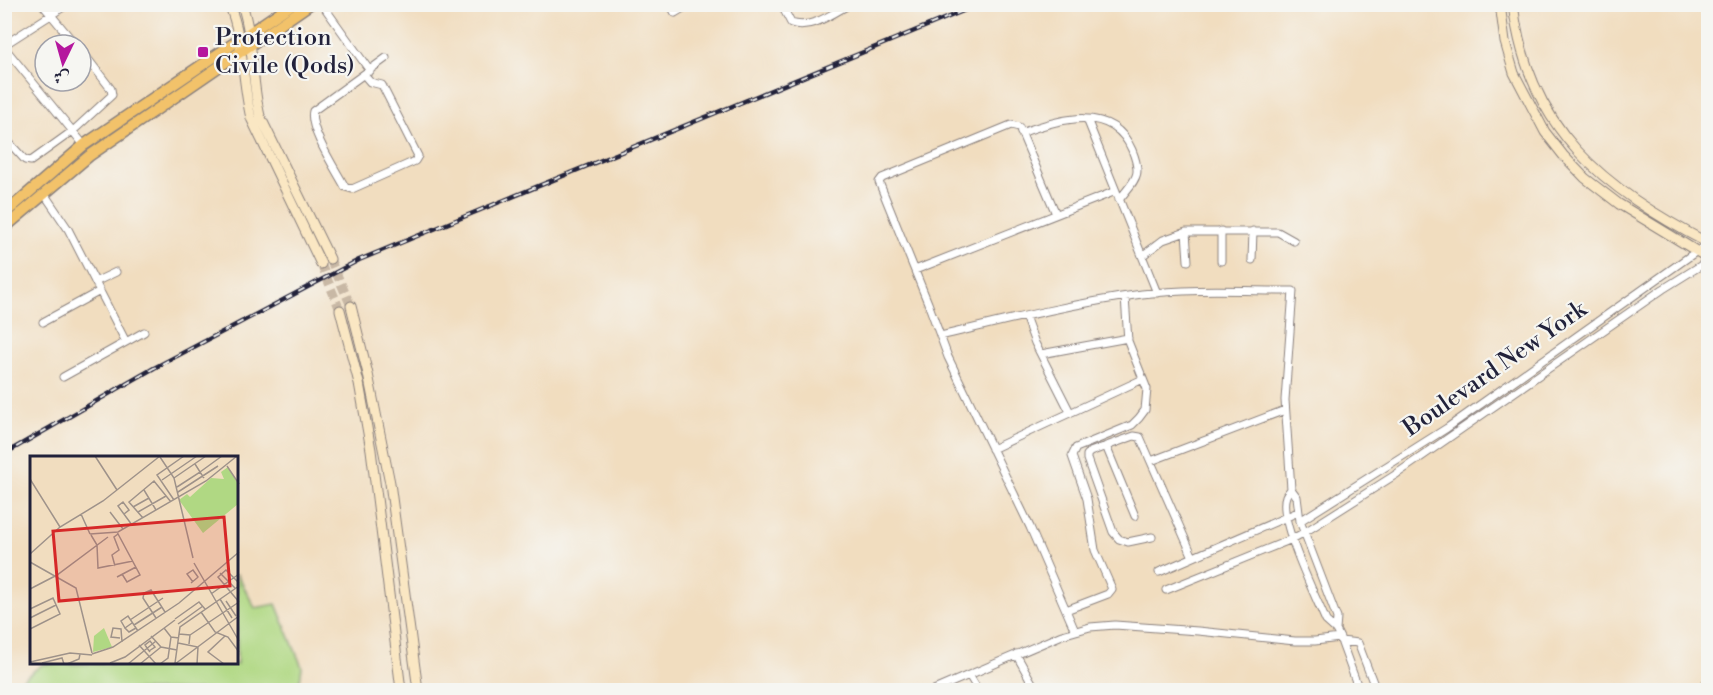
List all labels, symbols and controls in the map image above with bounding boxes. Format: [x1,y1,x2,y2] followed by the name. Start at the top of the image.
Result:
[215,23,355,81] place label: Protection Civile (Qods)
[33,33,93,93] north arrow
[196,45,210,59] marker: Protection Civile (Qods)
[53,66,71,88] text: ش
[1397,294,1594,444] street label: Boulevard New York
[30,456,238,665] inset map

